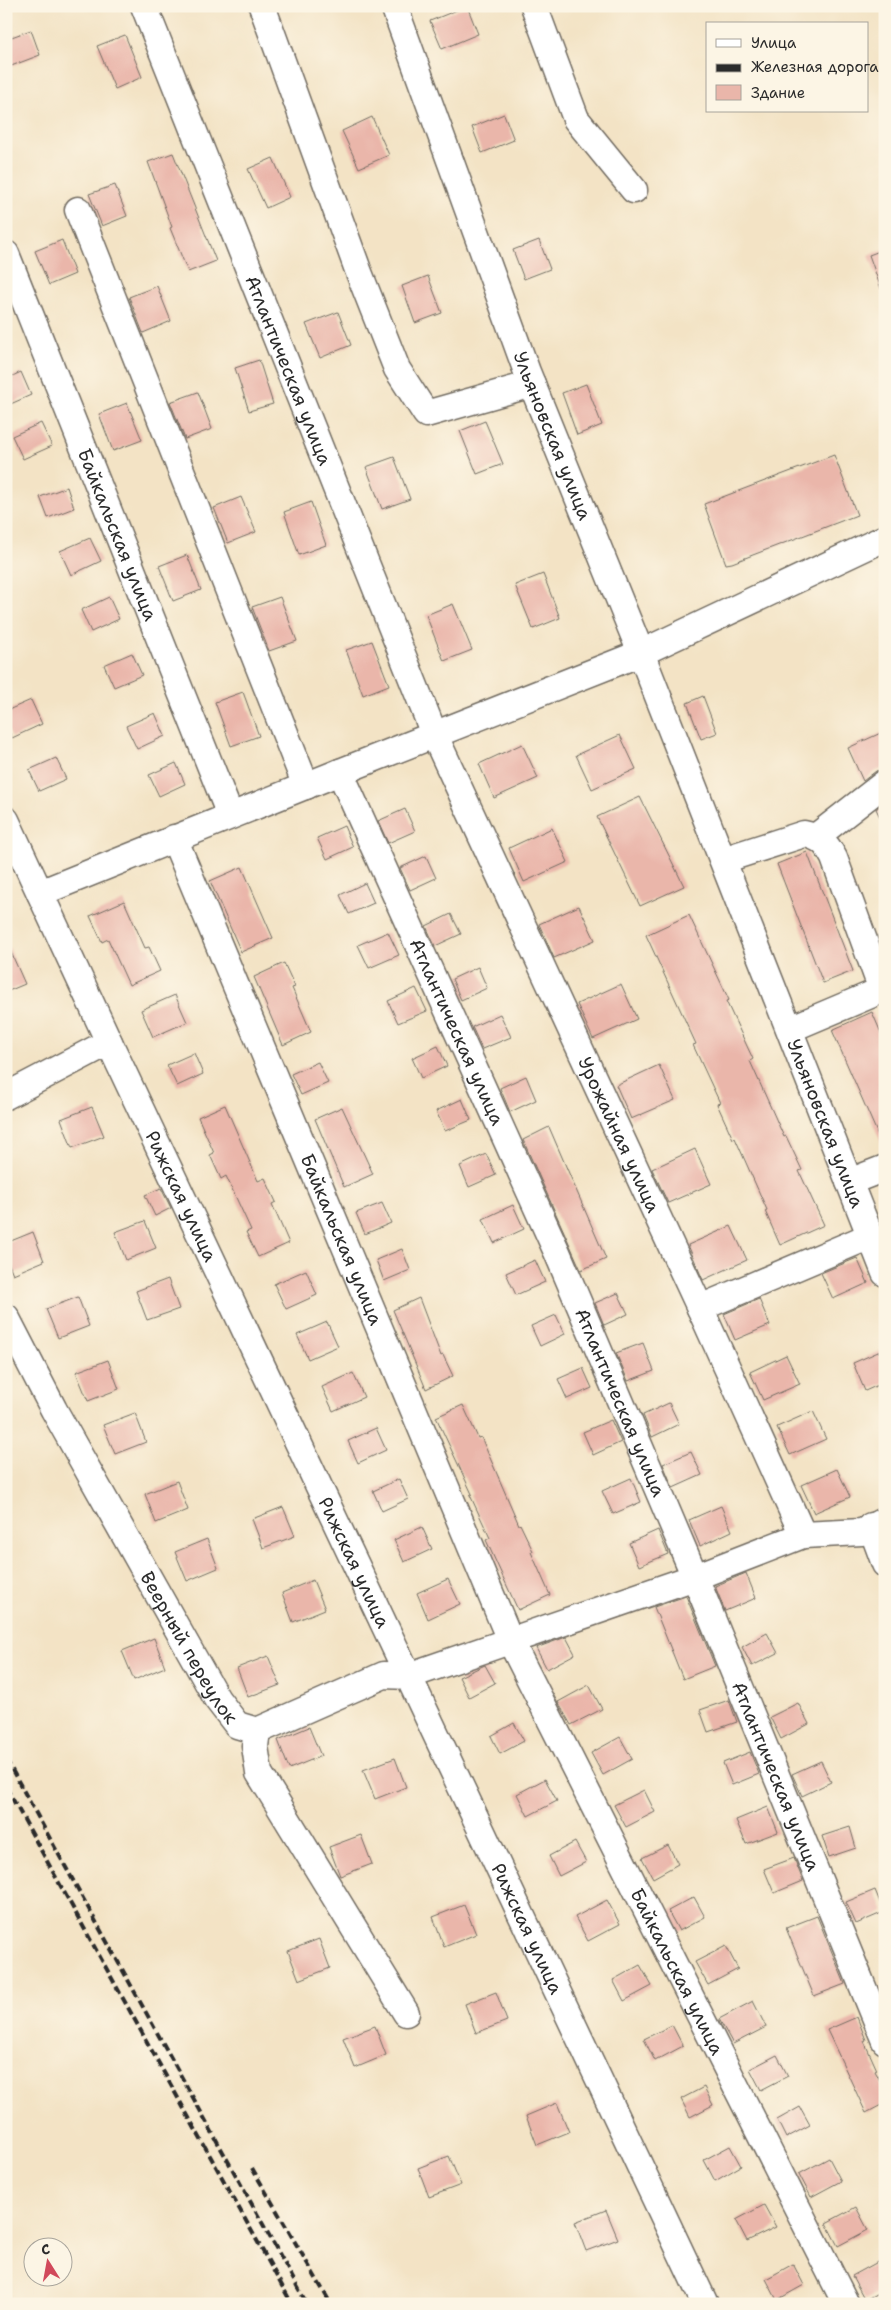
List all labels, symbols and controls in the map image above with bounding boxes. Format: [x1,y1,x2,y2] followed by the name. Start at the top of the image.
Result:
[706,22,868,112] legend
[751,33,797,53] text: Улица
[751,57,879,77] text: Железная дорога
[751,83,805,103] text: Здание
[240,271,338,469] street label: Атлантическая улица
[508,348,598,524] street label: Ульяновская улица
[72,445,164,625] street label: Байкальская улица
[404,934,511,1129] street label: Атлантическая улица
[782,1035,871,1212] street label: Ульяновская улица
[573,1053,666,1216] street label: Урожайная улица
[140,1126,223,1266] street label: Рижская улица
[295,1150,389,1329] street label: Байкальская улица
[570,1304,672,1501] street label: Атлантическая улица
[313,1493,396,1632] street label: Рижская улица
[135,1567,244,1729] street label: Веерный переулок
[727,1678,827,1875] street label: Атлантическая улица
[486,1859,569,1998] street label: Рижская улица
[625,1884,730,2059] street label: Байкальская улица
[22,2238,72,2288] north arrow
[40,2240,51,2259] text: С

